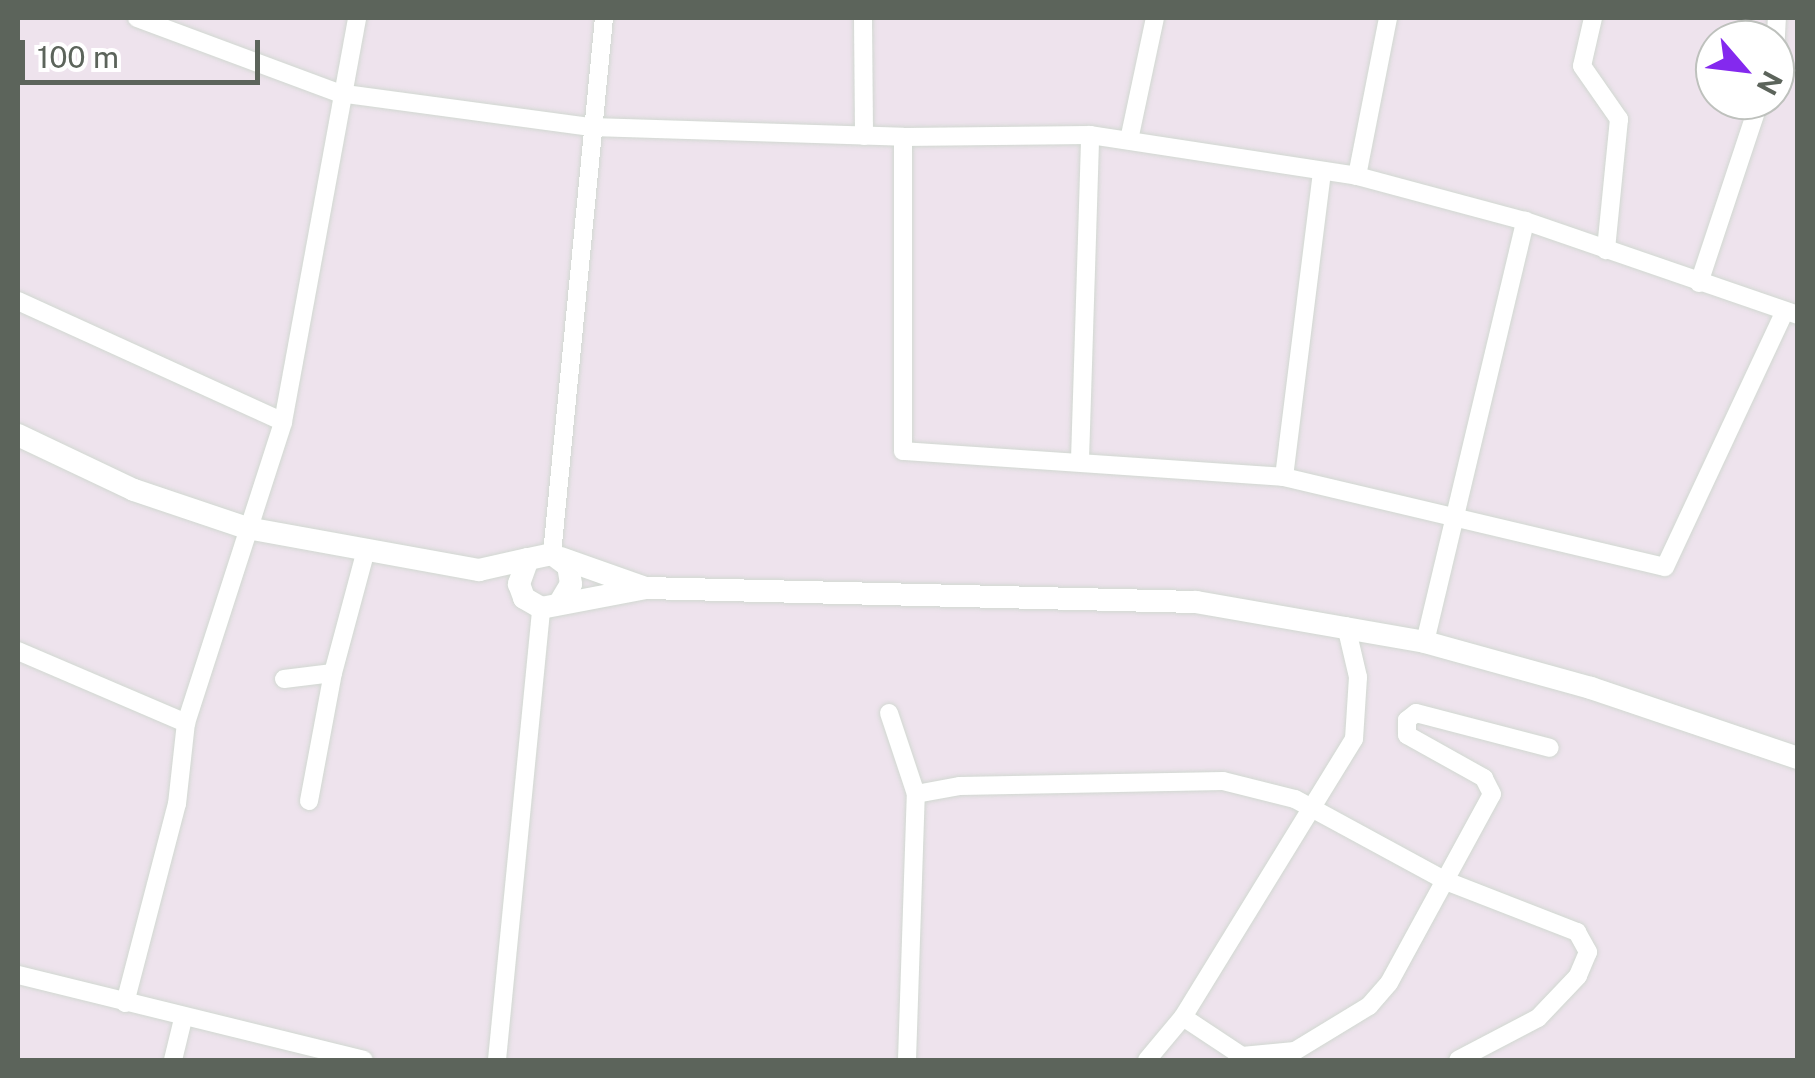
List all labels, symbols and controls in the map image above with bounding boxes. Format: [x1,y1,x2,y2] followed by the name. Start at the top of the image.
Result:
[25,20,265,82] scale bar
[1695,20,1795,120] north arrow
[37,39,119,75] text: 100 m
[1750,66,1790,101] text: N

